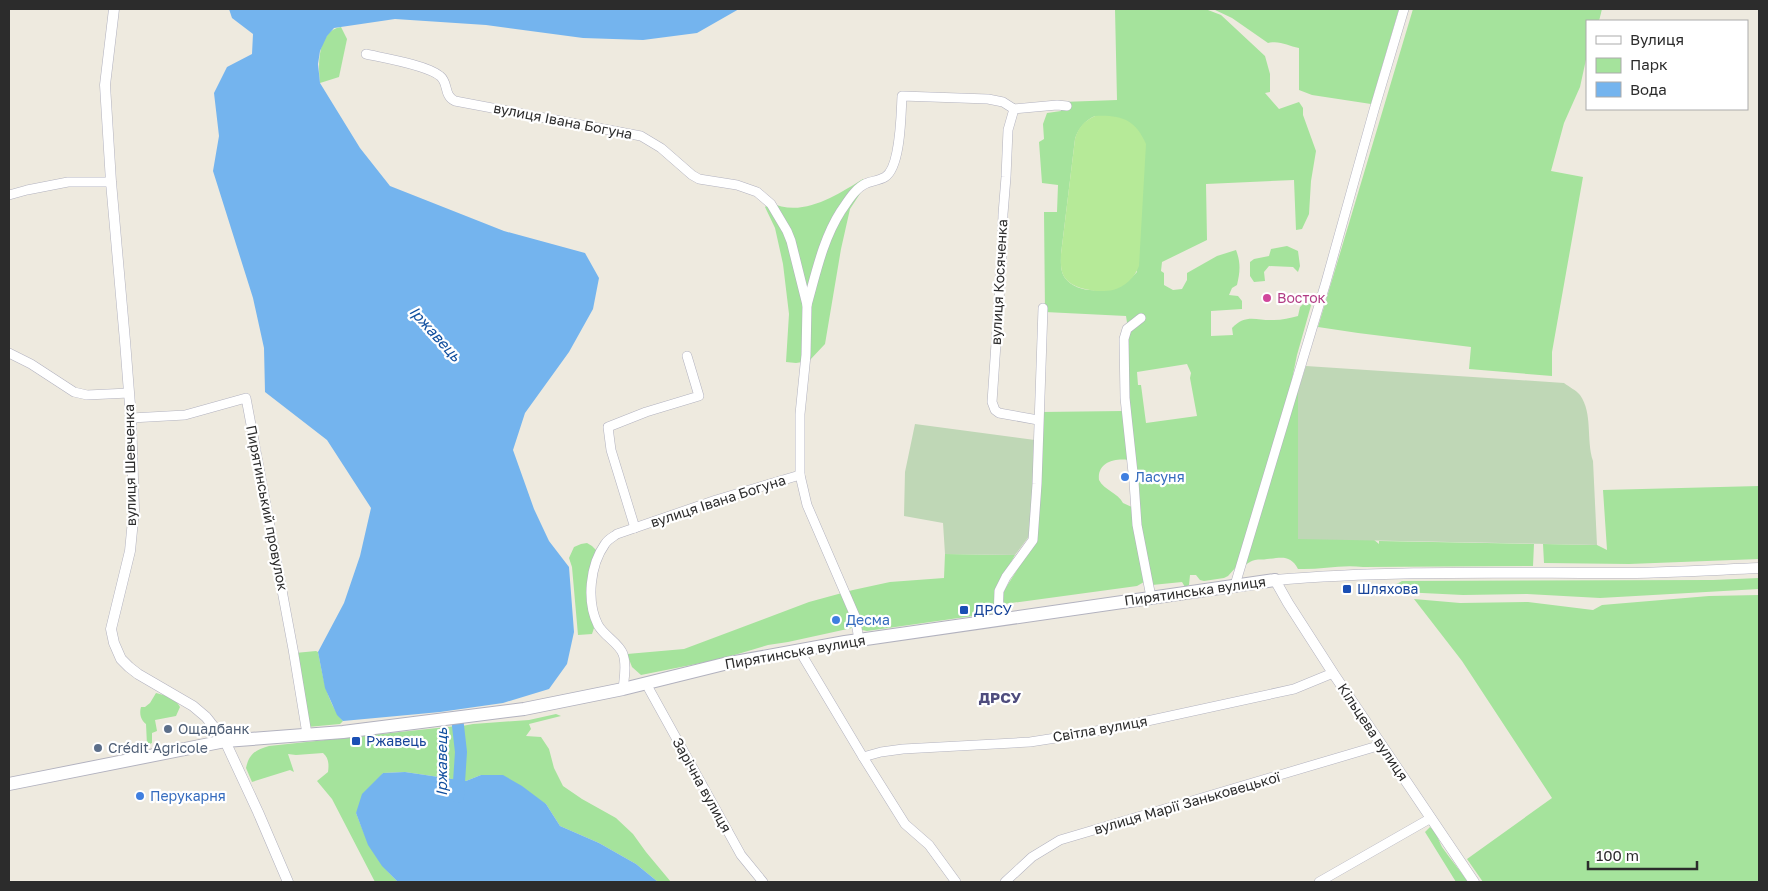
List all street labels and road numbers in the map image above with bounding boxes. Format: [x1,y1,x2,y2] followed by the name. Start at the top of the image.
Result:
[492,99,634,142] street label: вулиця Івана Богуна
[987,219,1010,345] street label: вулиця Косяченка
[120,404,139,526] street label: вулиця Шевченка
[243,424,292,592] street label: Пирятинський провулок
[648,471,788,530] street label: вулиця Івана Богуна
[1123,572,1267,609] street label: Пирятинська вулиця
[723,631,867,672] street label: Пирятинська вулиця
[1335,680,1412,784] street label: Кільцева вулиця
[1051,712,1149,745] street label: Світла вулиця
[669,734,735,835] street label: Зарічна вулиця
[1092,767,1283,837] street label: вулиця Марії Заньковецької

